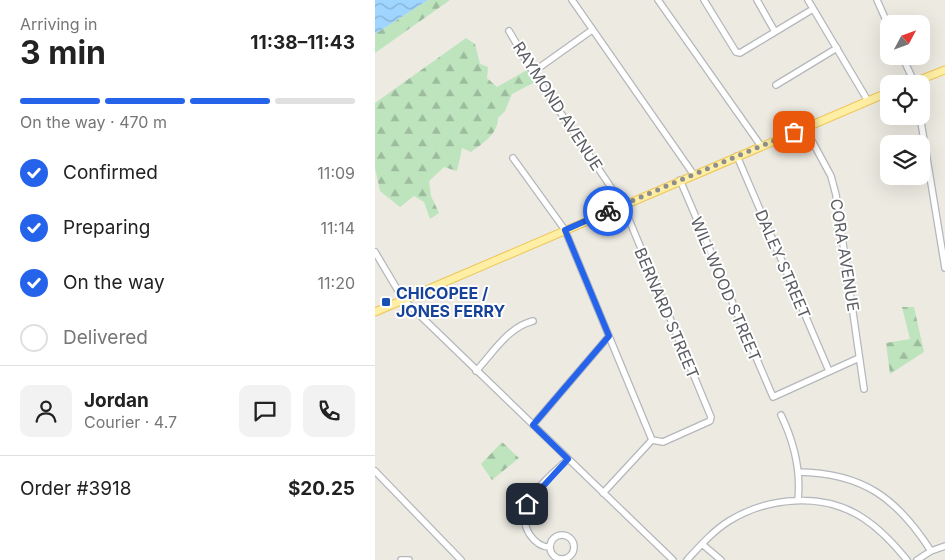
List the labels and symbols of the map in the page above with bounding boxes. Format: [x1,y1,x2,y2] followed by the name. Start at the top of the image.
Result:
[880,15,930,65] north arrow
[509,38,607,174] street label: RAYMOND AVENUE
[773,111,815,153] pin
[583,186,633,236] courier
[826,197,864,313] street label: CORA AVENUE
[751,206,815,322] street label: DALEY STREET
[687,214,765,364] street label: WILLWOOD STREET
[630,245,704,381] street label: BERNARD STREET
[396,283,506,321] place label: CHICOPEE / JONES FERRY
[380,296,392,308] marker: CHICOPEE / JONES FERRY
[506,483,548,525] pin

